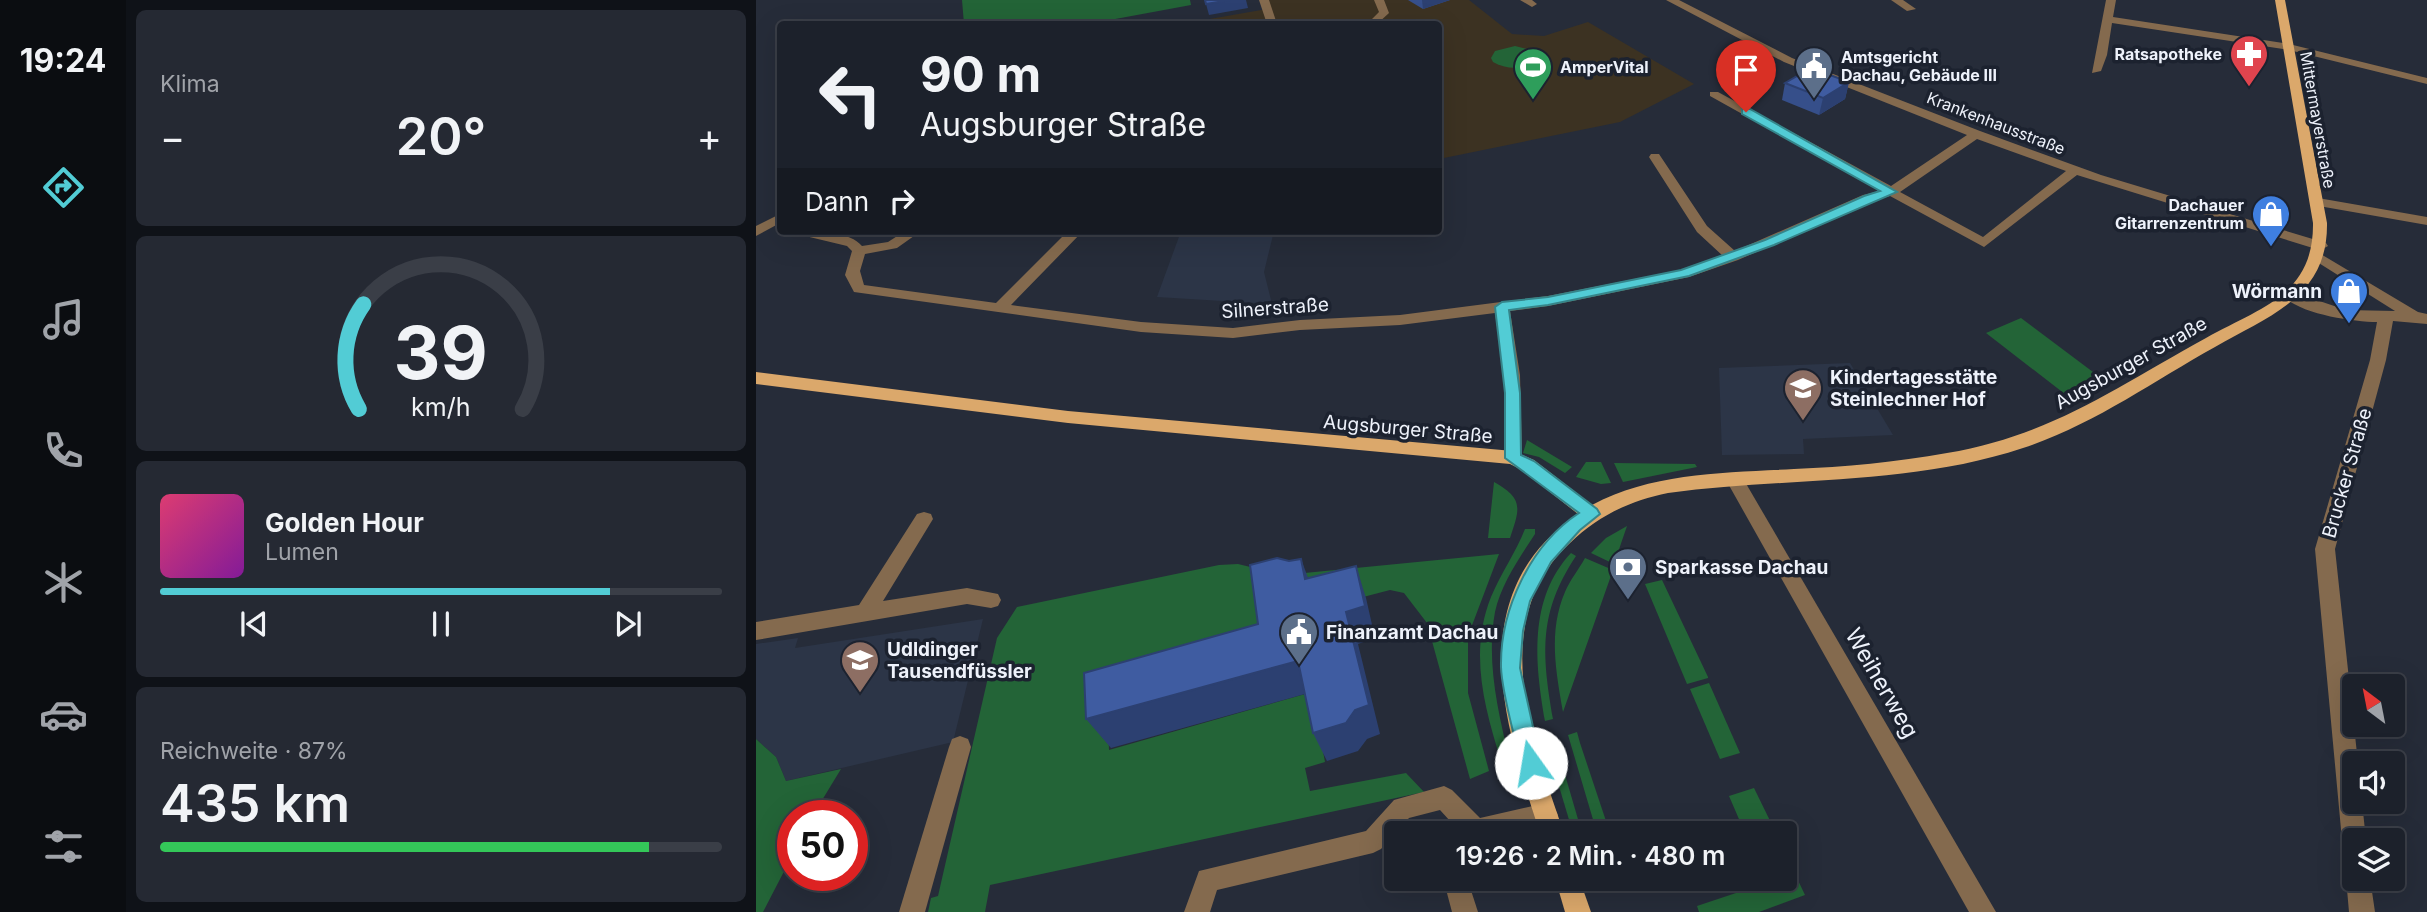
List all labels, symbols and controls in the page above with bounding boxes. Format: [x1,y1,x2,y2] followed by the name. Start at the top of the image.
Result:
[2228,33,2270,88] pharmacy icon: Ratsapotheke
[1716,40,1776,112] pin
[20,41,106,80] text: 19:24
[2115,44,2222,64] place label: Ratsapotheke
[920,45,1041,104] text: 90 m
[1793,45,1835,100] public building icon: Amtsgericht Dachau, Gebäude III
[1512,46,1554,101] sports icon: AmperVital
[1841,47,1997,85] place label: Amtsgericht Dachau, Gebäude III
[805,49,896,140] icon: left
[2296,50,2340,190] street label: Mittermayerstraße
[1727,51,1765,89] icon: arrive
[1560,57,1649,77] place label: AmperVital
[160,70,220,98] text: Klima
[1924,87,2068,159] street label: Krankenhausstraße
[396,105,486,168] text: 20°
[920,105,1206,144] text: Augsburger Straße
[160,114,185,160] text: −
[697,114,722,160] text: +
[39,163,88,212] icon: directions
[883,182,921,220] icon: right
[805,186,869,217] text: Dann
[2250,193,2292,248] shop icon: Dachauer Gitarrenzentrum
[2115,195,2244,233] place label: Dachauer Gitarrenzentrum
[2328,270,2370,325] shop icon: Wörmann
[2232,280,2322,303] place label: Wörmann
[1220,293,1330,323] street label: Silnerstraße
[39,295,88,344] icon: music
[394,309,488,398] text: 39
[2051,312,2211,414] street label: Augsburger Straße
[1830,366,1997,411] place label: Kindertagesstätte Steinlechner Hof
[1782,367,1824,422] school or university icon: Kindertagesstätte Steinlechner Hof
[411,392,471,422] text: km/h
[2317,405,2377,541] street label: Brucker Straße
[1322,410,1494,448] street label: Augsburger Straße
[39,426,88,475] icon: phone
[265,507,424,538] text: Golden Hour
[265,538,339,566] text: Lumen
[1607,546,1649,601] bank icon: Sparkasse Dachau
[1655,556,1828,579] place label: Sparkasse Dachau
[39,558,88,607] icon: climate
[235,605,273,643] icon: previous
[422,605,460,643] icon: pause
[609,605,647,643] icon: next
[1278,611,1320,666] public building icon: Finanzamt Dachau
[1326,621,1498,644] place label: Finanzamt Dachau
[1839,623,1925,743] street label: Weiherweg
[887,638,1032,683] place label: Udldinger Tausendfüssler
[839,639,881,694] school or university icon: Udldinger Tausendfüssler
[2342,674,2404,737] north arrow
[2342,674,2405,891] map controls
[39,690,88,739] icon: car
[1494,726,1568,800] position arrow
[160,737,348,765] text: Reichweite · 87%
[2342,751,2405,814] button: sound
[160,772,350,835] text: 435 km
[777,800,868,891] speed limit sign: 50
[39,822,88,871] icon: filters
[2342,828,2405,891] button: layers
[1456,840,1725,871] text: 19:26 · 2 Min. · 480 m

